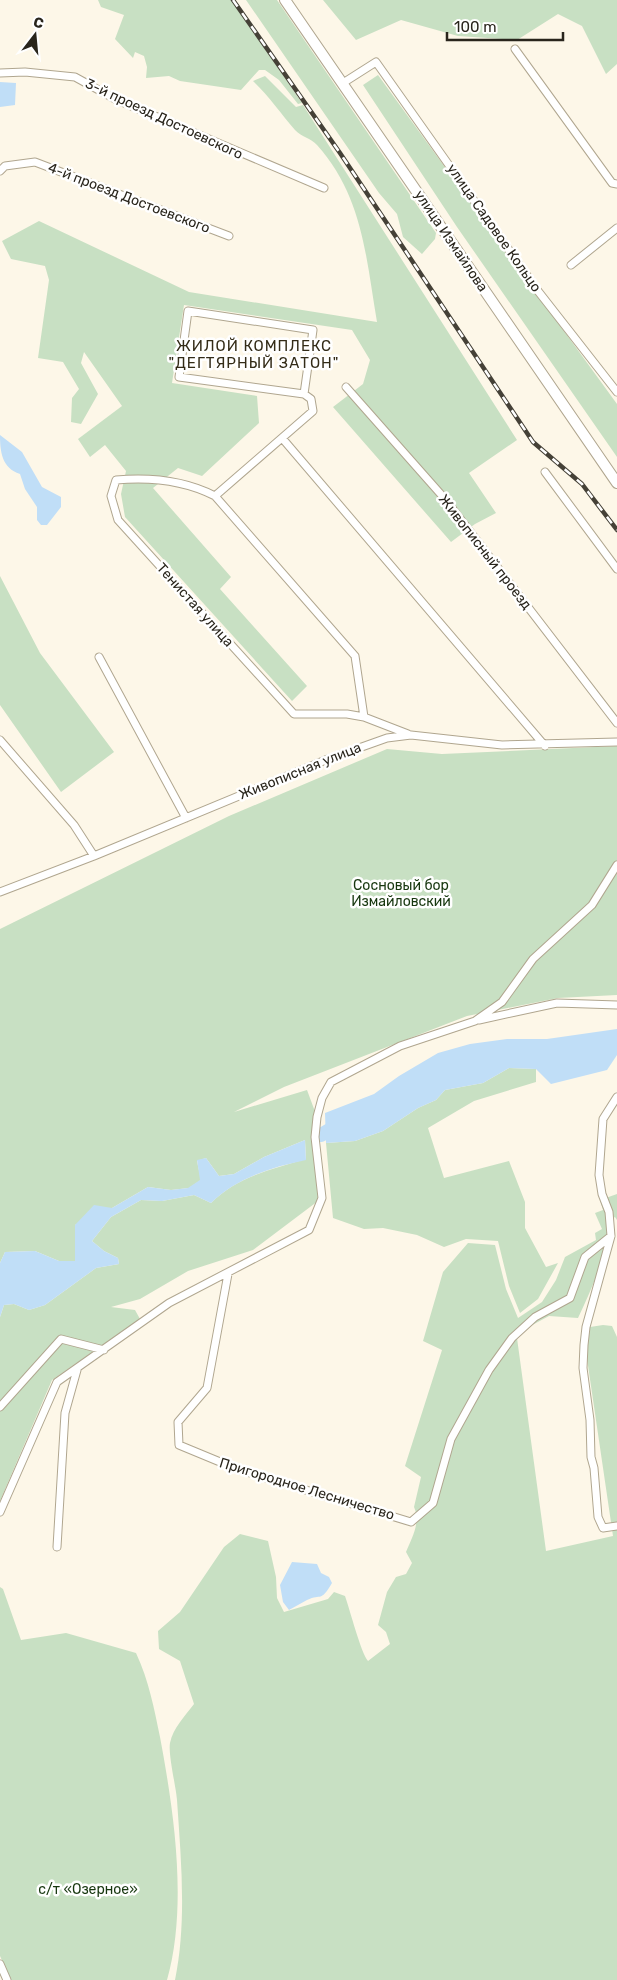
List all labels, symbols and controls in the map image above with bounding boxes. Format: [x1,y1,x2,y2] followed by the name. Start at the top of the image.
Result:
[10,10,60,60] north arrow
[447,10,563,42] scale bar
[31,13,46,33] text: С
[454,18,496,36] text: 100 m
[82,75,246,163] street label: 3-й проезд Достоевского
[46,159,212,237] street label: 4-й проезд Достоевского
[443,161,545,295] street label: улица Садовое Кольцо
[411,187,491,295] street label: улица Измайлова
[169,337,339,372] district label: ЖИЛОЙ КОМПЛЕКС "ДЕГТЯРНЫЙ ЗАТОН"
[435,491,535,613] street label: Живописный проезд
[153,560,237,650] street label: Тенистая улица
[236,739,364,803] street label: Живописная улица
[351,877,451,910] park label: Сосновый бор Измайловский
[217,1454,397,1524] street label: Пригородное Лесничество
[38,1881,138,1898] park label: с/т «Озерное»

